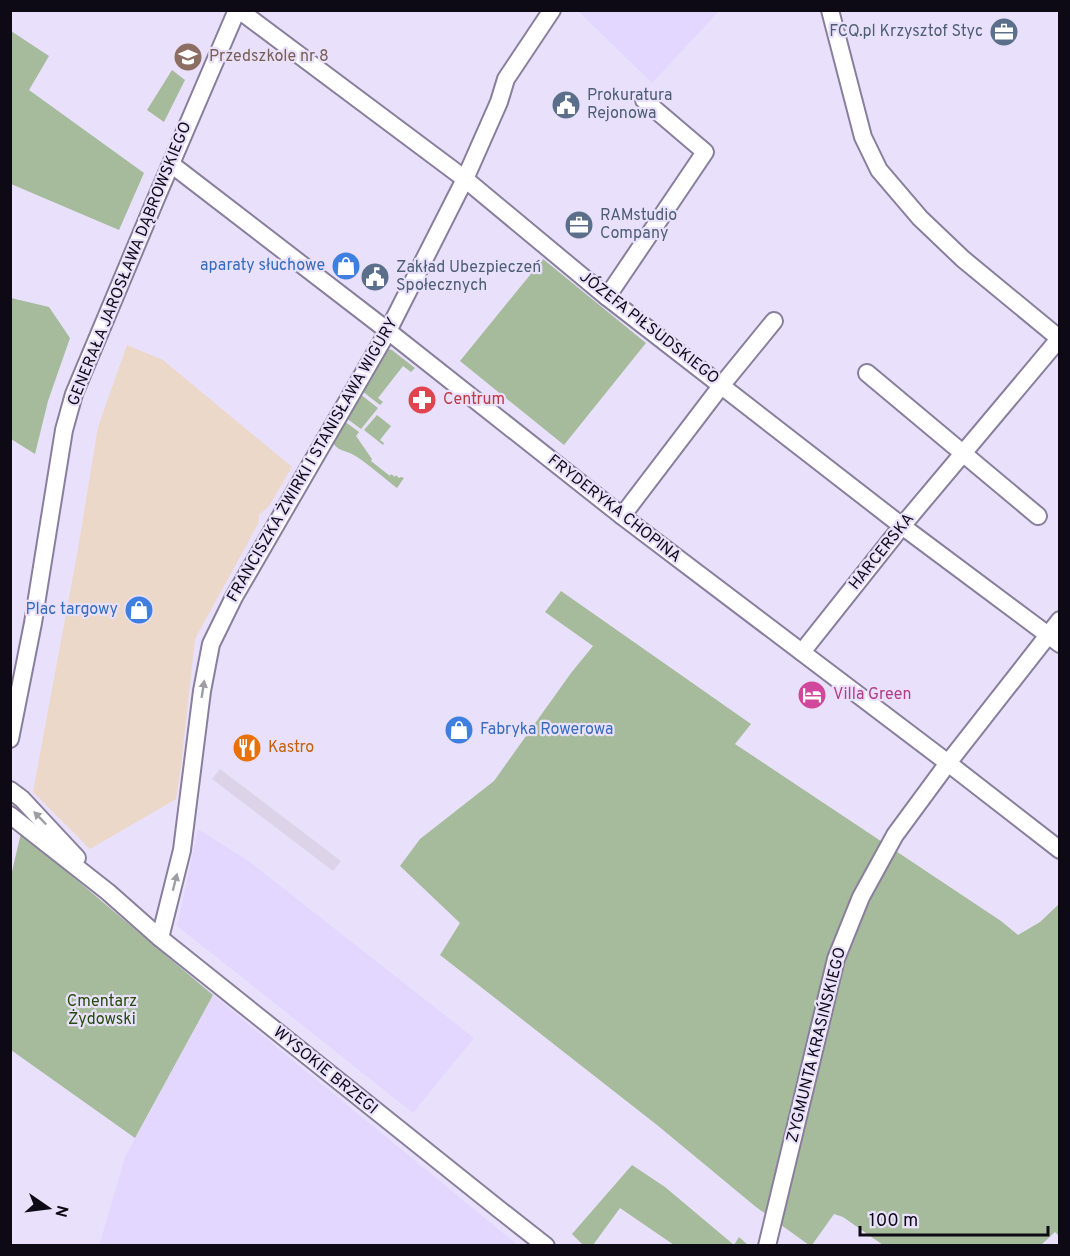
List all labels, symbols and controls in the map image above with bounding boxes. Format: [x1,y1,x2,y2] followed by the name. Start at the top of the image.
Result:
[988,16,1020,48] office icon: FCQ.pl Krzysztof Styc
[829,22,983,42] place label: FCQ.pl Krzysztof Styc
[172,41,204,73] school or university icon: Przedszkole nr 8
[209,47,329,67] place label: Przedszkole nr 8
[587,86,672,124] place label: Prokuratura Rejonowa
[550,89,582,121] public building icon: Prokuratura Rejonowa
[64,119,196,409] street label: GENERAŁA JAROSŁAWA DĄBROWSKIEGO
[600,206,677,244] place label: RAMstudio Company
[563,209,595,241] office icon: RAMstudio Company
[330,250,362,282] shop icon: aparaty słuchowe
[200,256,325,276] place label: aparaty słuchowe
[396,258,541,296] place label: Zakład Ubezpieczeń Społecznych
[359,261,391,293] public building icon: Zakład Ubezpieczeń Społecznych
[575,266,724,389] street label: JÓZEFA PIŁSUDSKIEGO
[222,314,403,606] street label: FRANCISZKA ŻWIRKI I STANISŁAWA WIGURY
[406,384,438,416] pharmacy icon: Centrum
[443,390,505,410] place label: Centrum
[543,451,685,567] street label: FRYDERYKA CHOPINA
[845,510,919,594] street label: HARCERSKA
[123,594,155,626] shop icon: Plac targowy
[25,600,118,620] place label: Plac targowy
[198,679,207,698] one-way arrow
[796,679,828,711] hotel icon: Villa Green
[833,685,912,705] place label: Villa Green
[443,714,475,746] shop icon: Fabryka Rowerowa
[480,720,614,740] place label: Fabryka Rowerowa
[231,732,263,764] restaurant icon: Kastro
[268,738,314,758] place label: Kastro
[34,811,48,825] one-way arrow
[170,873,180,891] one-way arrow
[781,945,851,1145] street label: ZYGMUNTA KRASIŃSKIEGO
[67,992,137,1030] park label: Cmentarz Żydowski
[269,1023,381,1119] street label: WYSOKIE BRZEGI
[18,1178,78,1238] north arrow
[860,1199,1048,1237] scale bar
[50,1203,72,1219] text: N
[869,1210,918,1233] text: 100 m

